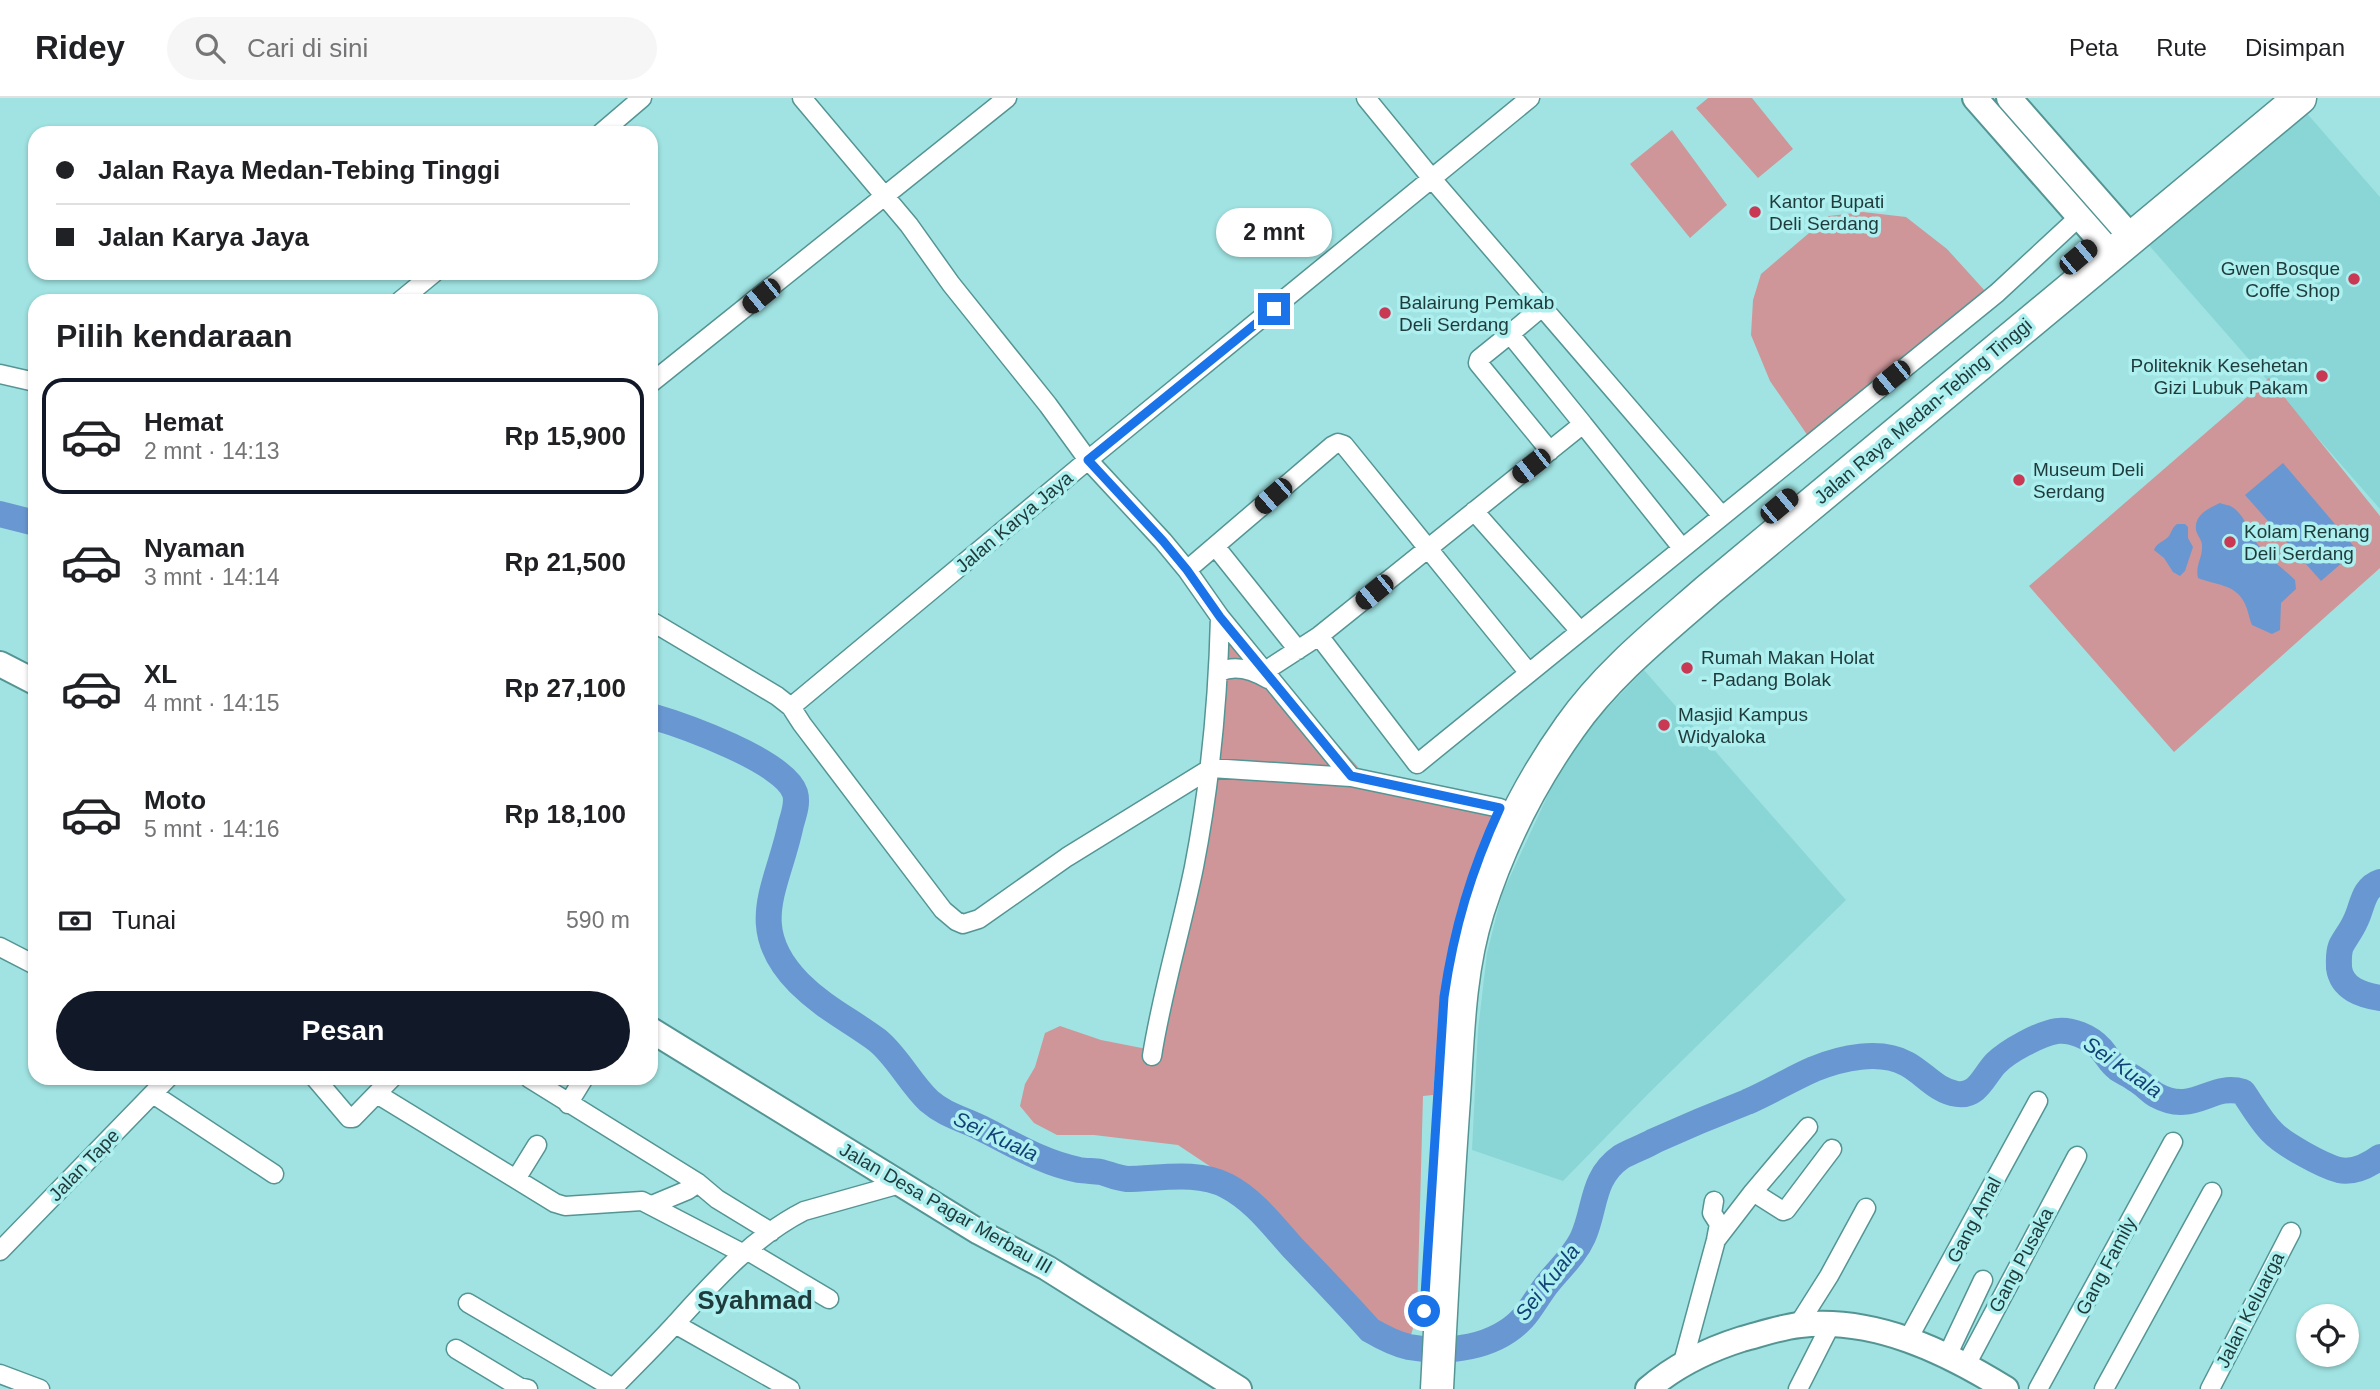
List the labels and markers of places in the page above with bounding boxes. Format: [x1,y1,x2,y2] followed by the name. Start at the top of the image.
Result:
[1769,191,1884,234] place label: Kantor Bupati Deli Serdang
[1747,204,1763,220] marker: Kantor Bupati Deli Serdang
[2221,258,2340,301] place label: Gwen Bosque Coffe Shop
[2346,271,2362,287] marker: Gwen Bosque Coffe Shop
[1399,292,1554,335] place label: Balairung Pemkab Deli Serdang
[1377,305,1393,321] marker: Balairung Pemkab Deli Serdang
[2131,355,2308,398] place label: Politeknik Kesehetan Gizi Lubuk Pakam
[2314,368,2330,384] marker: Politeknik Kesehetan Gizi Lubuk Pakam
[2033,459,2144,502] place label: Museum Deli Serdang
[2011,472,2027,488] marker: Museum Deli Serdang
[2244,521,2370,564] place label: Kolam Renang Deli Serdang
[2222,534,2238,550] marker: Kolam Renang Deli Serdang
[1701,647,1875,690] place label: Rumah Makan Holat - Padang Bolak
[1679,660,1695,676] marker: Rumah Makan Holat - Padang Bolak
[1678,704,1808,747] place label: Masjid Kampus Widyaloka
[1656,717,1672,733] marker: Masjid Kampus Widyaloka

